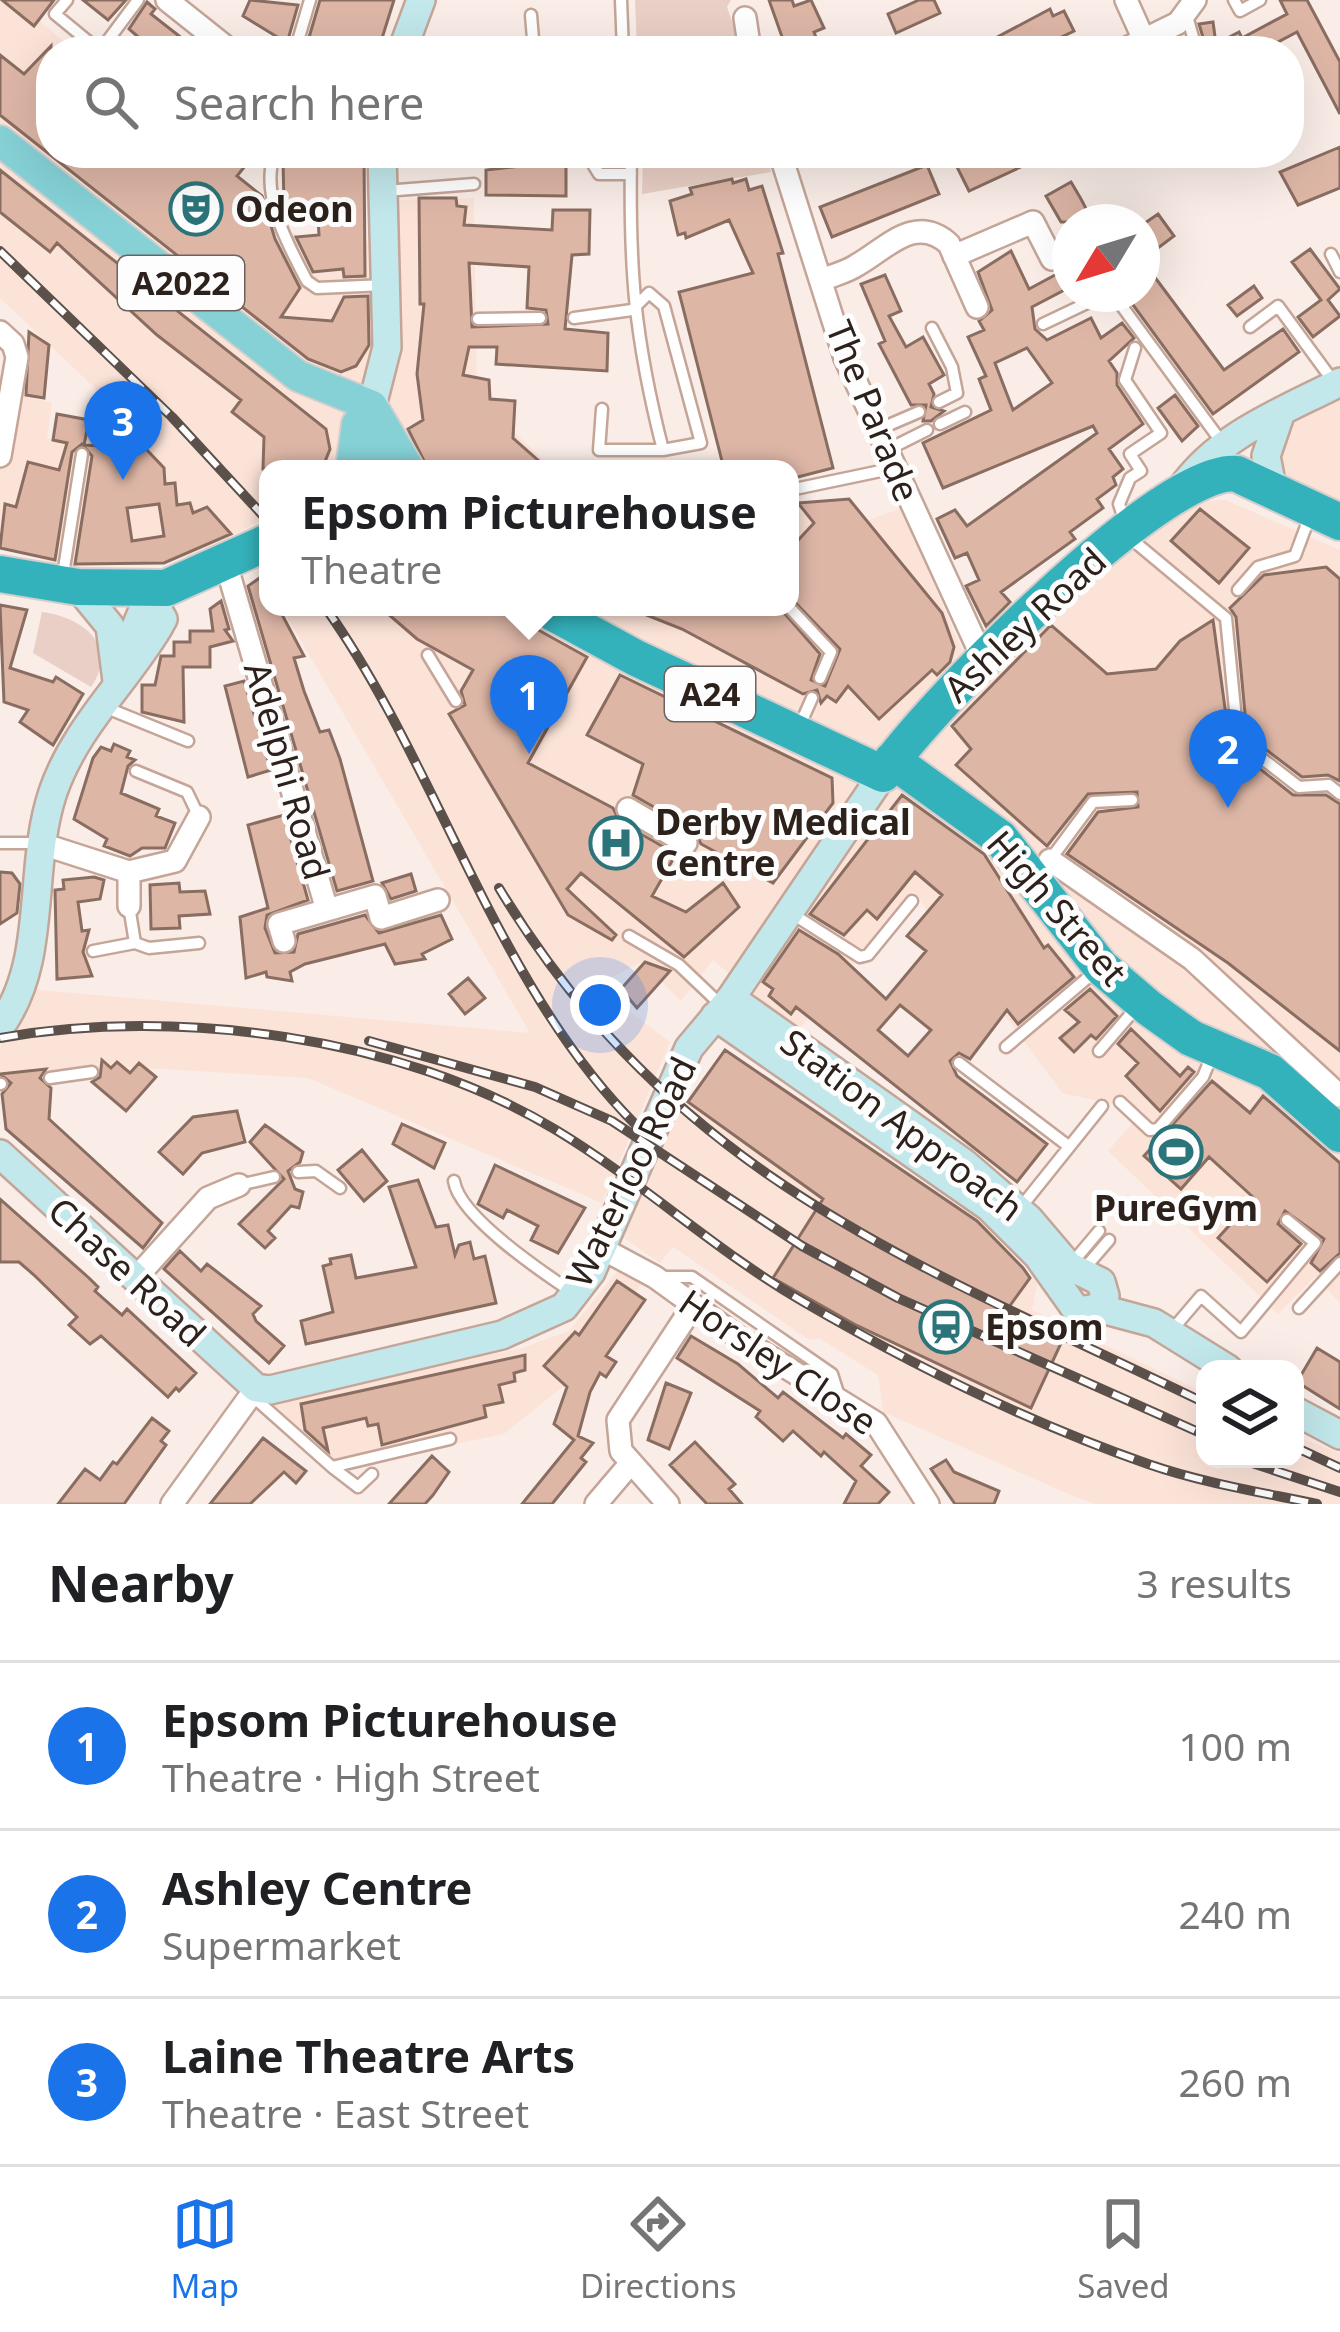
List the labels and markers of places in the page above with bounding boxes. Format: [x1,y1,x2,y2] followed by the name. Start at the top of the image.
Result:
[168,181,224,237] theatre icon: Odeon
[235,184,354,233] place label: Odeon
[84,381,162,480] pin: 3
[490,655,568,754] pin: 1
[1189,709,1267,808] pin: 2
[655,797,911,887] place label: Derby Medical Centre
[588,815,644,871] hospital icon: Derby Medical Centre
[1148,1124,1204,1180] sports icon: PureGym
[1094,1183,1258,1232] place label: PureGym
[918,1299,974,1355] station icon: Epsom
[985,1302,1104,1351] place label: Epsom

